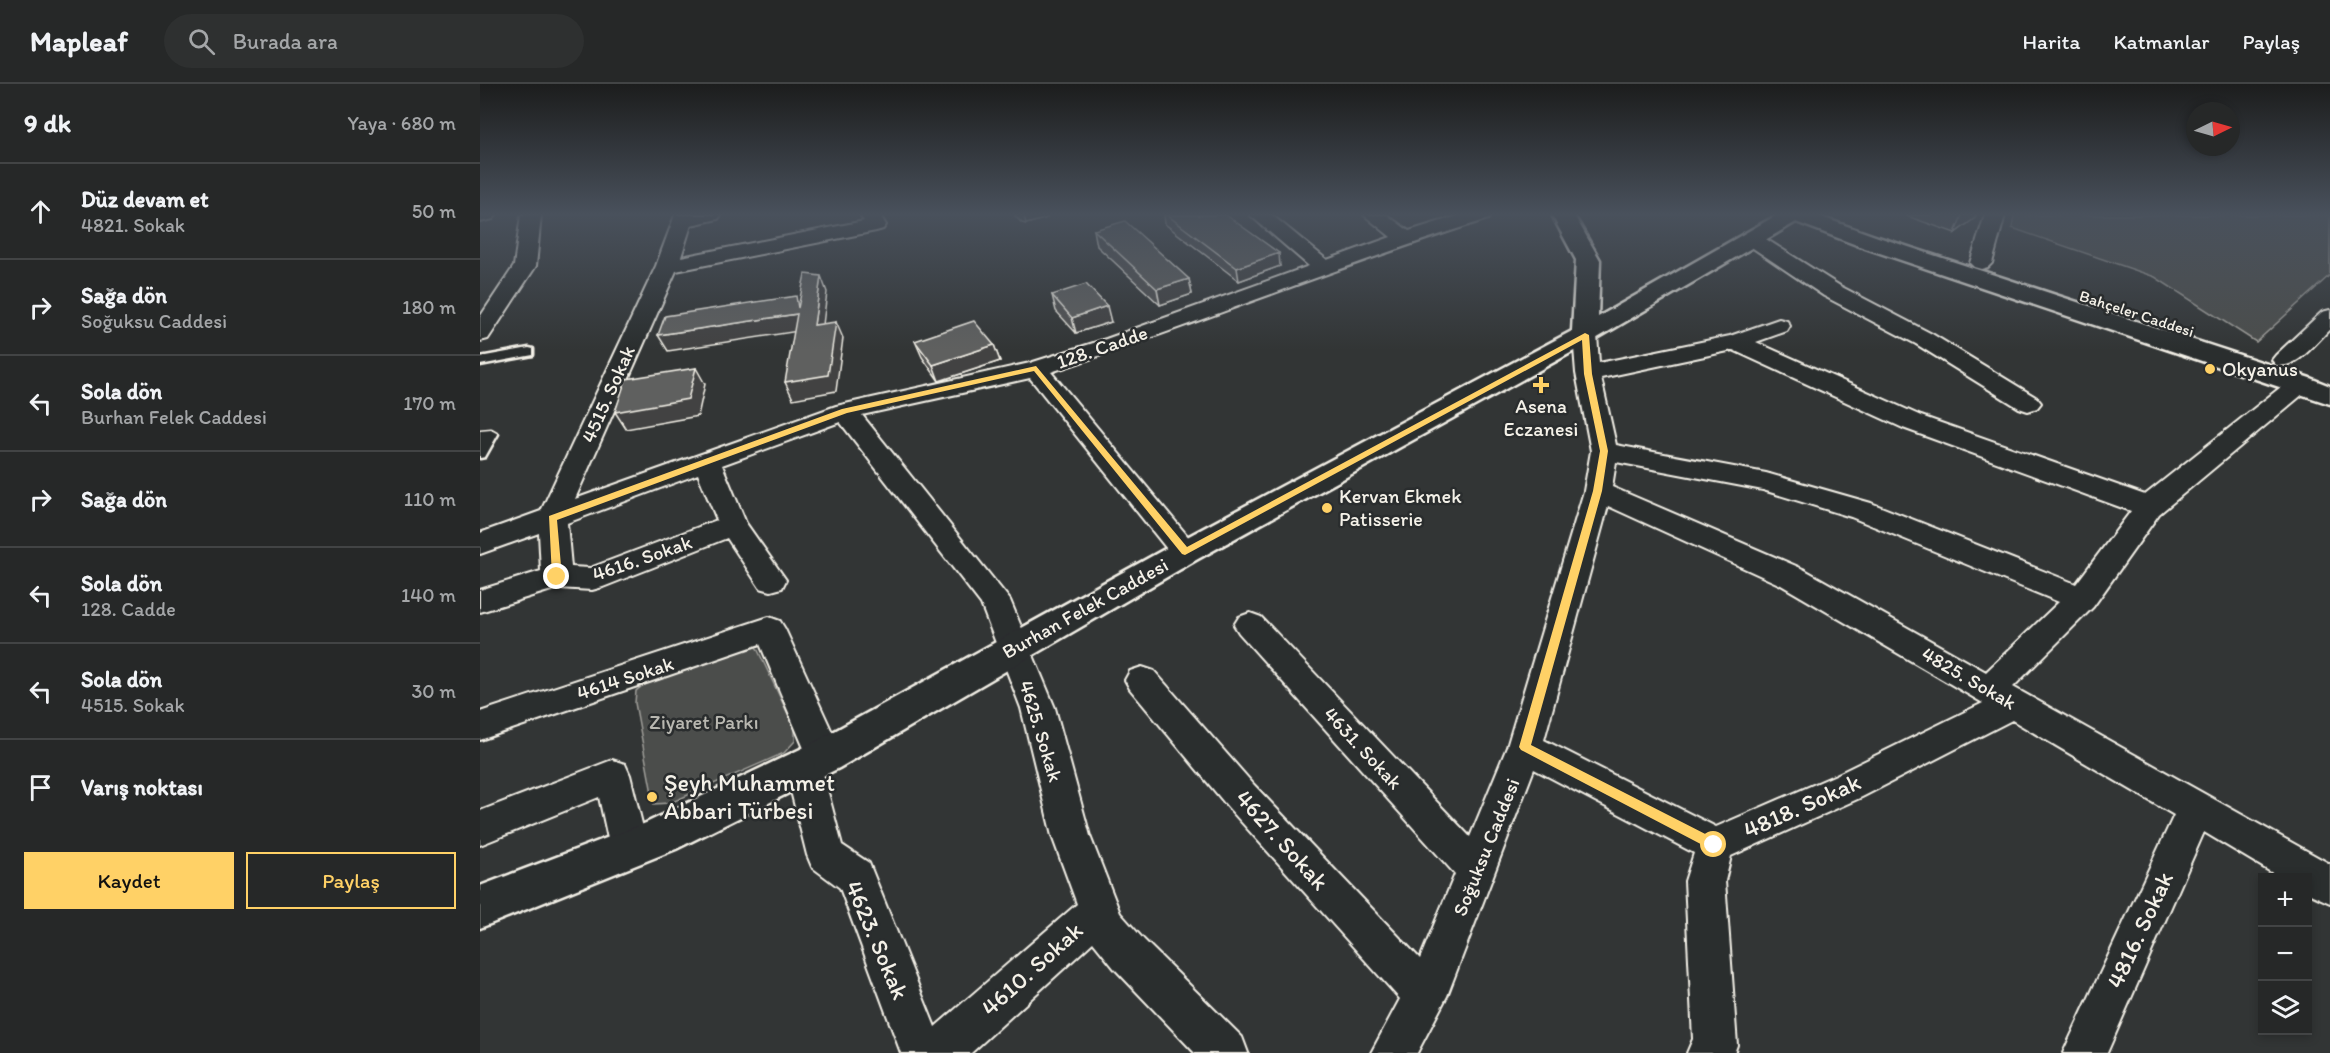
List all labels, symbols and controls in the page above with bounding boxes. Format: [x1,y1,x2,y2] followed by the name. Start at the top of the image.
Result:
[164,14,584,68] search box
[30,24,128,58] text: Mapleaf
[185,25,218,58] icon: search
[233,28,338,55] text: Burada ara
[2022,29,2080,54] text: Harita
[2113,29,2209,54] text: Katmanlar
[2242,29,2300,54] text: Paylaş
[2186,102,2240,156] north arrow
[24,107,71,139] text: 9 dk
[348,111,456,135] text: Yaya · 680 m
[81,186,208,213] text: Düz devam et
[24,195,57,228] icon: ahead
[412,199,456,223] text: 50 m
[81,213,185,237] text: 4821. Sokak
[81,282,167,309] text: Sağa dön
[2077,286,2197,341] street label: Bahçeler Caddesi
[24,291,57,324] icon: right
[402,295,456,319] text: 180 m
[81,309,227,333] text: Soğuksu Caddesi
[1053,320,1151,374] street label: 128. Cadde
[576,342,640,446] street label: 4515. Sokak
[2222,357,2298,381] place label: Okyanus
[2203,362,2217,376] marker: Okyanus
[81,378,162,405] text: Sola dön
[1534,378,1548,392] marker: Asena Eczanesi
[24,387,57,420] icon: left
[403,391,456,415] text: 170 m
[1504,394,1578,441] place label: Asena Eczanesi
[81,405,267,429] text: Burhan Felek Caddesi
[24,483,57,516] icon: right
[1339,484,1462,531] place label: Kervan Ekmek Patisserie
[81,486,167,513] text: Sağa dön
[404,487,456,511] text: 110 m
[1320,501,1334,515] marker: Kervan Ekmek Patisserie
[589,530,695,586] street label: 4616. Sokak
[998,552,1172,664] street label: Burhan Felek Caddesi
[543,563,569,589] route end
[81,570,162,597] text: Sola dön
[24,579,57,612] icon: left
[401,583,456,607] text: 140 m
[81,597,176,621] text: 128. Cadde
[1917,641,2021,715] street label: 4825. Sokak
[574,651,676,705] street label: 4614 Sokak
[81,666,162,693] text: Sola dön
[24,675,57,708] icon: left
[1014,677,1068,785] street label: 4625. Sokak
[411,679,456,703] text: 30 m
[81,693,185,717] text: 4515. Sokak
[1319,702,1407,794] street label: 4631. Sokak
[649,710,759,734] park label: Ziyaret Parkı
[1739,767,1865,844] street label: 4818. Sokak
[664,768,835,825] place label: Şeyh Muhammet Abbari Türbesi
[24,771,57,804] icon: arrive
[81,774,203,801] text: Varış noktası
[1447,775,1525,919] street label: Soğuksu Caddesi
[1230,783,1335,896] street label: 4627. Sokak
[645,790,659,804] marker: Şeyh Muhammet Abbari Türbesi
[1700,831,1726,857] route start
[24,852,234,909] button: Kaydet
[246,852,456,909] button: Paylaş
[2100,867,2179,993] street label: 4816. Sokak
[2258,873,2312,1035] map controls
[2258,873,2312,927] button: +
[839,876,915,1004] street label: 4623. Sokak
[975,916,1088,1022] street label: 4610. Sokak
[2258,927,2312,981] button: −
[2258,981,2312,1035] button: layers

